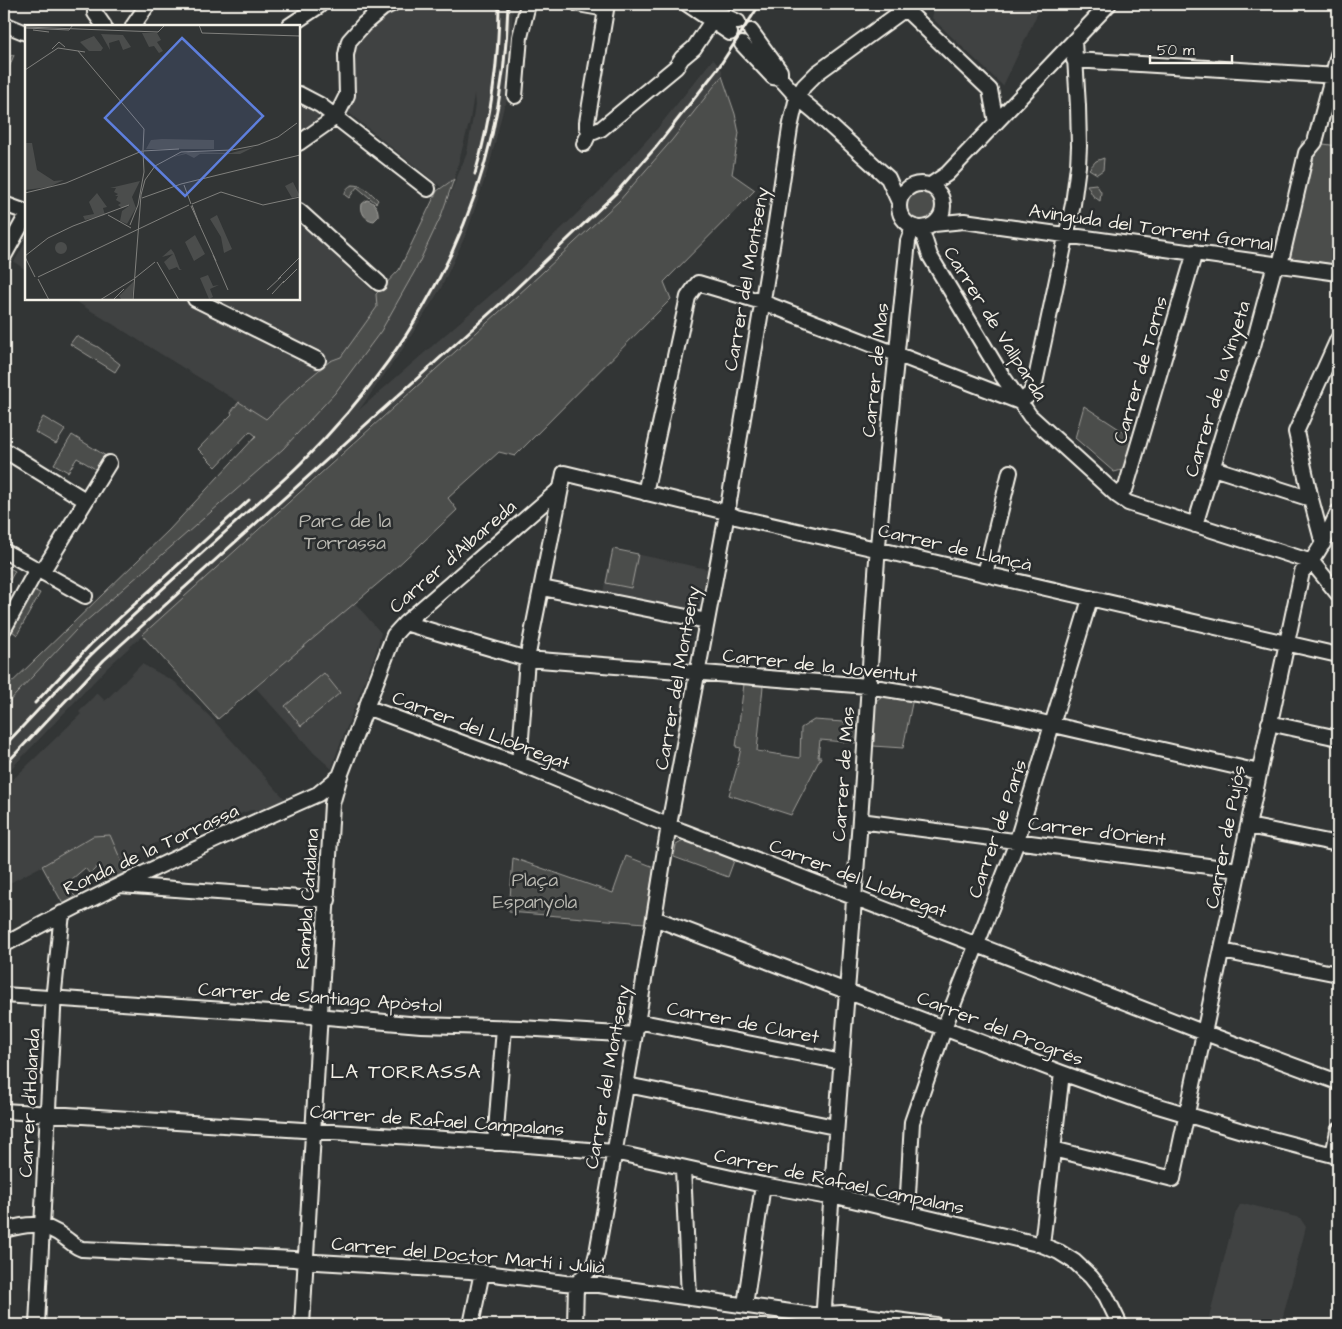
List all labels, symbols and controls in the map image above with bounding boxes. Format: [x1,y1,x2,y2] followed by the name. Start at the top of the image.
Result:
[25,25,300,300] inset map
[1150,32,1232,64] scale bar
[1157,40,1195,61] text: 50 m
[718,184,778,373] street label: Carrer del Montseny
[1027,197,1275,260] street label: Avinguda del Torrent Gornal
[936,241,1054,407] street label: Carrer de Vallparda
[1107,293,1175,447] street label: Carrer de Torns
[1178,297,1259,481] street label: Carrer de la Vinyeta
[856,301,896,439] street label: Carrer de Mas
[383,494,523,620] street label: Carrer d'Albareda
[299,508,391,557] park label: Parc de la Torrassa
[875,517,1035,579] street label: Carrer de Llançà
[649,583,709,772] street label: Carrer del Montseny
[721,642,919,690] street label: Carrer de la Joventut
[388,685,574,778] street label: Carrer del Llobregat
[826,706,862,842] street label: Carrer de Mas
[962,756,1034,902] street label: Carrer de París
[1199,763,1253,911] street label: Carrer de Pujós
[59,797,243,902] street label: Ronda de la Torrassa
[1026,810,1168,854] street label: Carrer d'Orient
[290,827,326,970] street label: Rambla Catalana
[765,833,951,926] street label: Carrer del Llobregat
[493,867,577,917] park label: Plaça Espanyola
[197,976,443,1021] street label: Carrer de Santiago Apòstol
[579,982,639,1171] street label: Carrer del Montseny
[912,985,1087,1074] street label: Carrer del Progrés
[665,995,822,1051] street label: Carrer de Claret
[13,1028,47,1178] street label: Carrer d'Holanda
[330,1058,482,1086] district label: LA TORRASSA
[309,1099,565,1143] street label: Carrer de Rafael Campalans
[711,1142,967,1222] street label: Carrer de Rafael Campalans
[330,1231,606,1281] street label: Carrer del Doctor Martí i Julià

